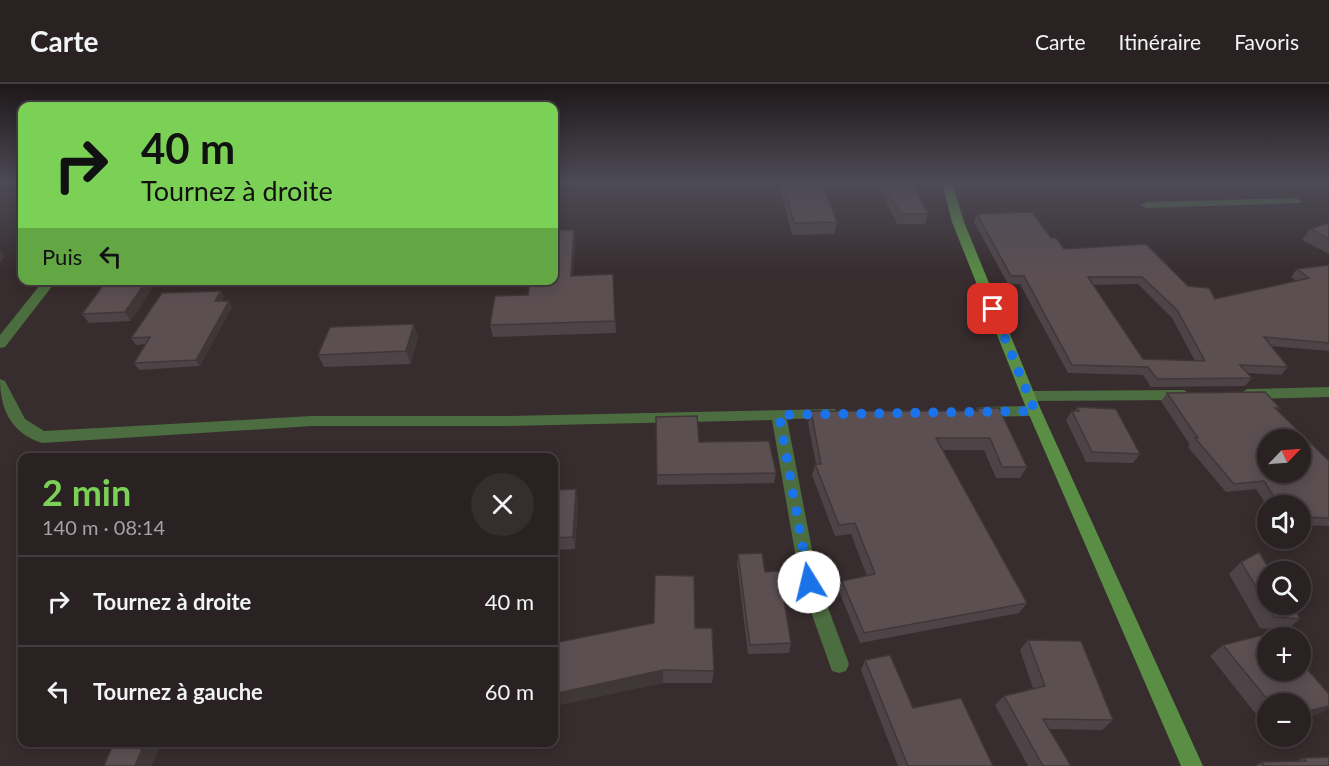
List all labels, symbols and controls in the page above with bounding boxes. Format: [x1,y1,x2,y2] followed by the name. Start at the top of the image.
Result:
[30,24,98,58] text: Carte
[1035,29,1086,54] text: Carte
[1119,29,1201,54] text: Itinéraire
[1234,29,1299,54] text: Favoris
[141,123,235,173] text: 40 m
[42,126,120,204] icon: right
[141,174,333,207] text: Tournez à droite
[94,240,127,273] icon: left
[42,243,82,270] text: Puis
[967,283,1018,334] pin
[976,292,1009,325] icon: arrive
[1257,429,1311,483] north arrow
[1257,429,1311,747] map controls
[42,470,131,514] text: 2 min
[471,473,534,536] button: close
[1257,495,1311,549] button: sound
[42,515,165,539] text: 140 m · 08:14
[777,550,841,614] position arrow
[1257,561,1311,615] button: search
[42,585,75,618] icon: right
[93,588,251,615] text: Tournez à droite
[485,588,534,615] text: 40 m
[1257,627,1311,681] button: +
[42,675,75,708] icon: left
[93,678,263,705] text: Tournez à gauche
[485,678,534,705] text: 60 m
[1257,693,1311,747] button: −

